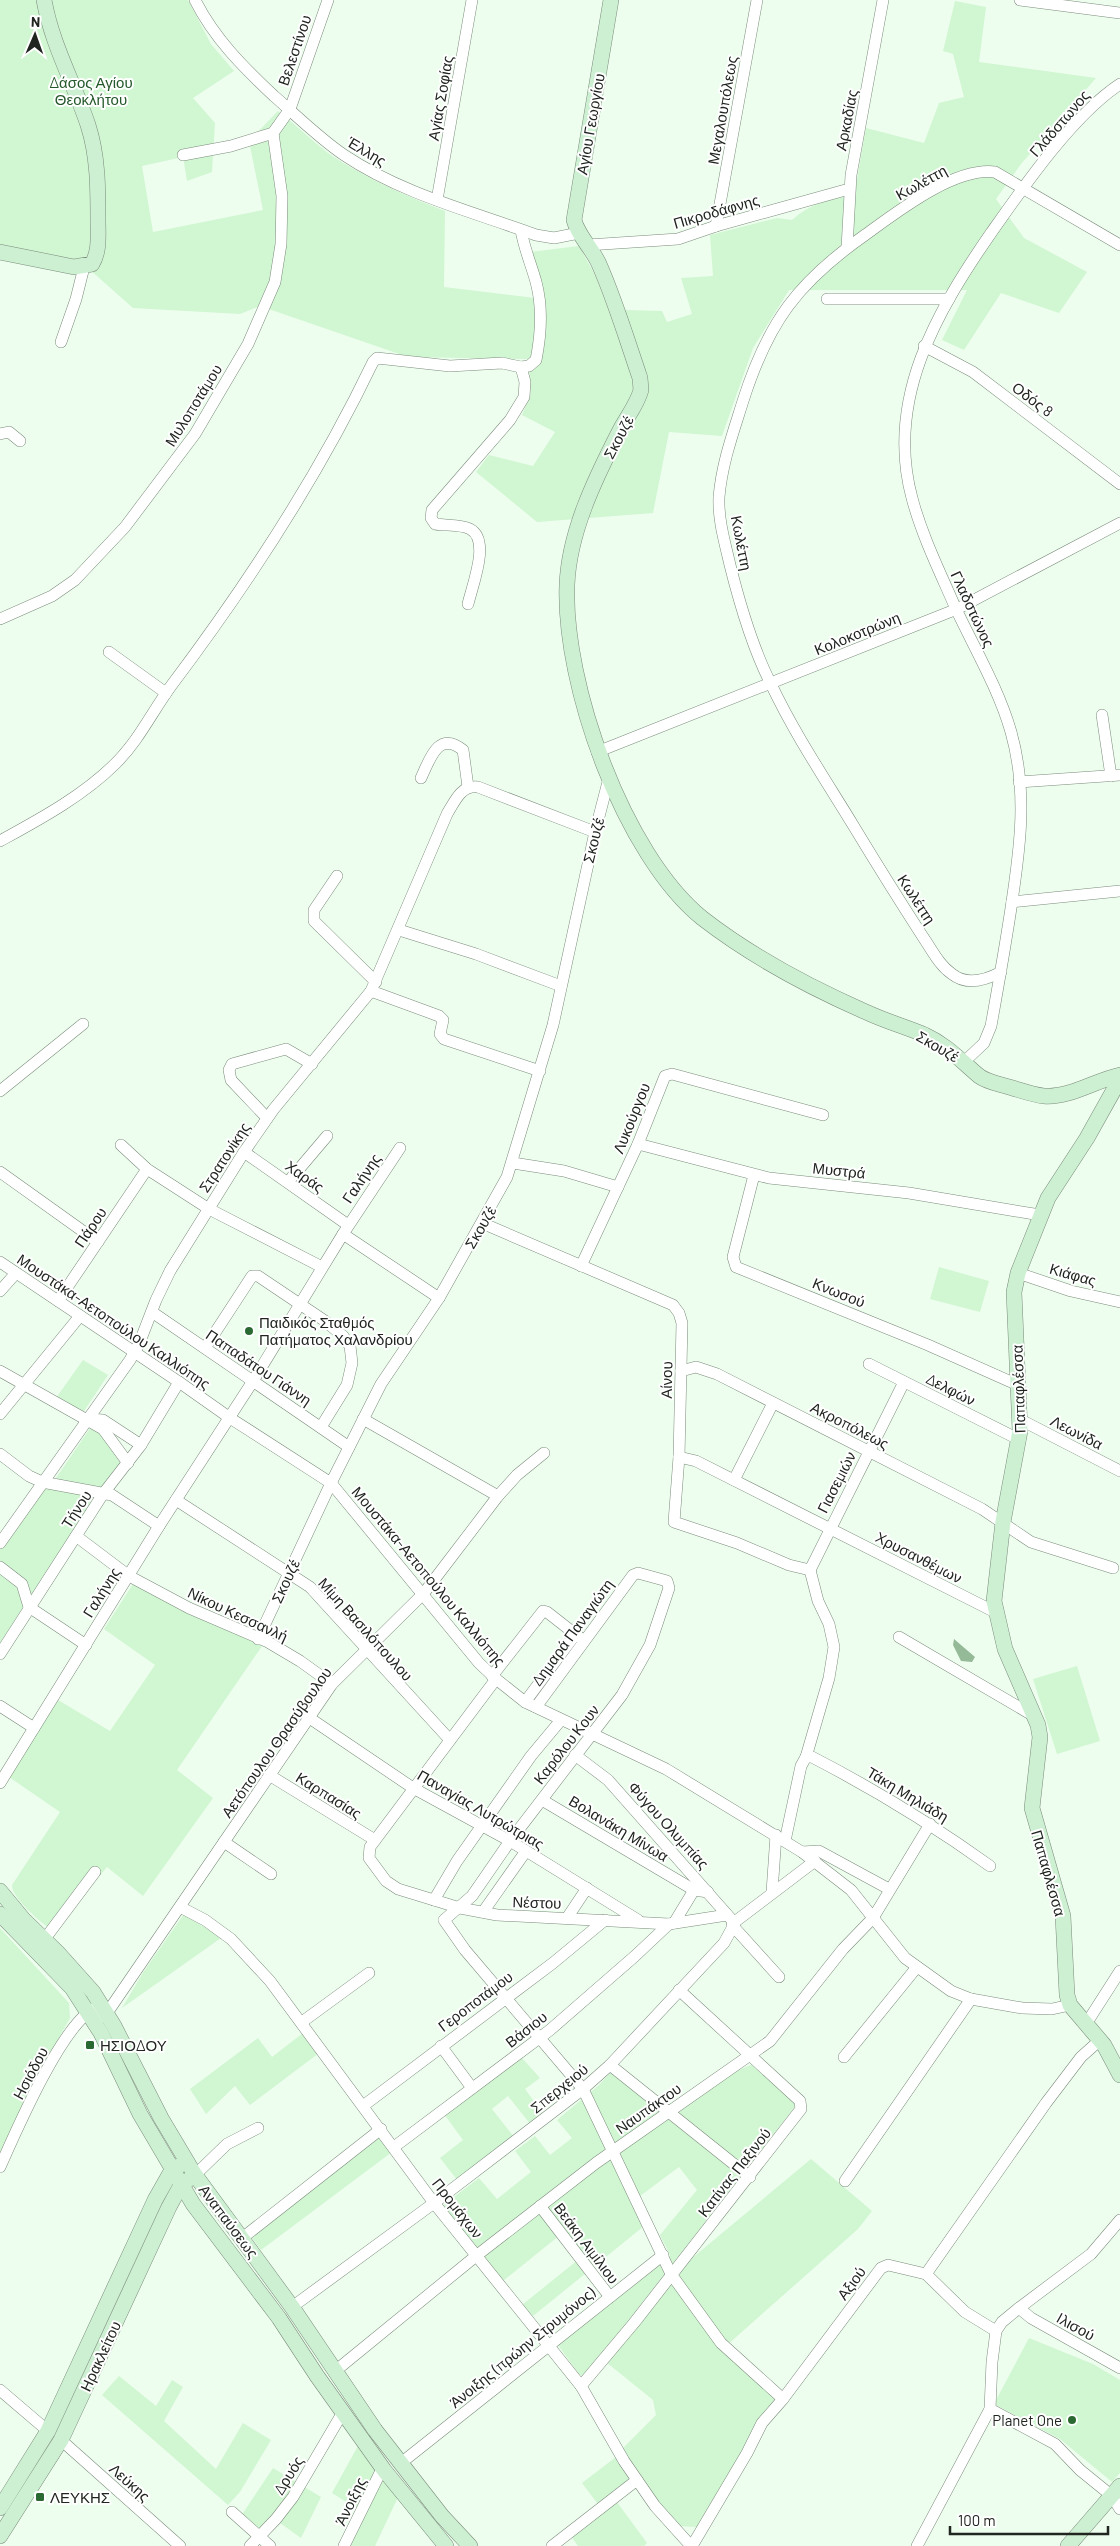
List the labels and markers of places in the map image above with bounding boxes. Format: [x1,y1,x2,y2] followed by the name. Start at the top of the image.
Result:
[259,1313,413,1348] place label: Παιδικός Σταθμός Πατήματος Χαλανδρίου
[243,1325,255,1337] marker: Παιδικός Σταθμός Πατήματος Χαλανδρίου
[100,2036,167,2054] place label: ΗΣΙΟΔΟΥ
[84,2039,96,2051] marker: ΗΣΙΟΔΟΥ
[992,2411,1062,2429] place label: Planet One
[1066,2414,1078,2426] marker: Planet One
[50,2488,110,2506] place label: ΛΕΥΚΗΣ
[34,2491,46,2503] marker: ΛΕΥΚΗΣ

